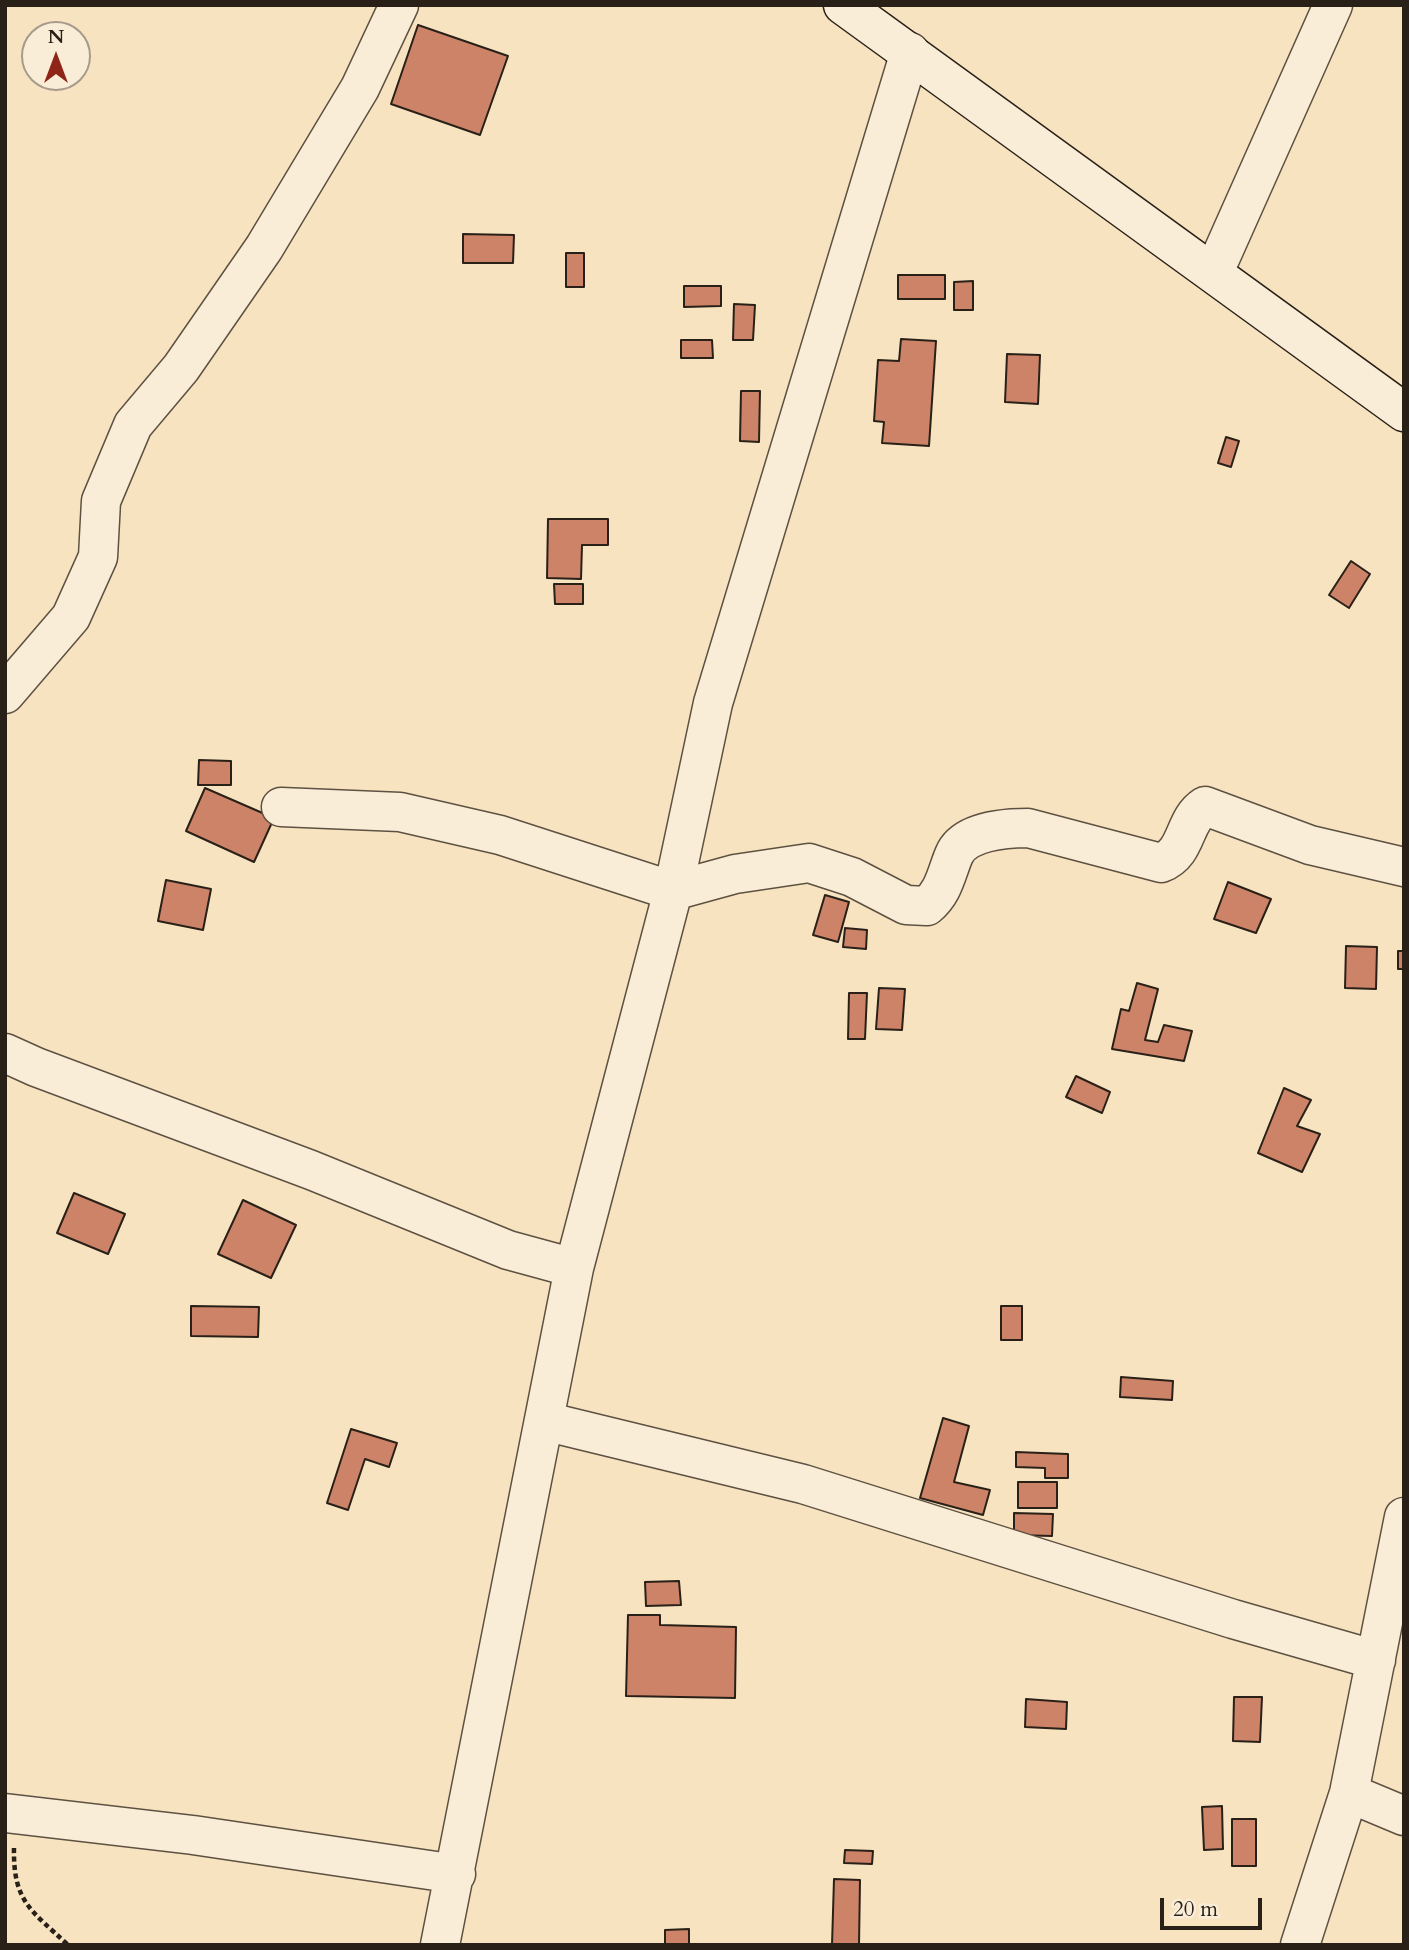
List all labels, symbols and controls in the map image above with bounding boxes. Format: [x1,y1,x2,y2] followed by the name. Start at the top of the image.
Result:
[21,21,91,91] north arrow
[48,24,64,50] text: N
[1164,1884,1266,1928] scale bar
[1173,1895,1218,1924] text: 20 m

